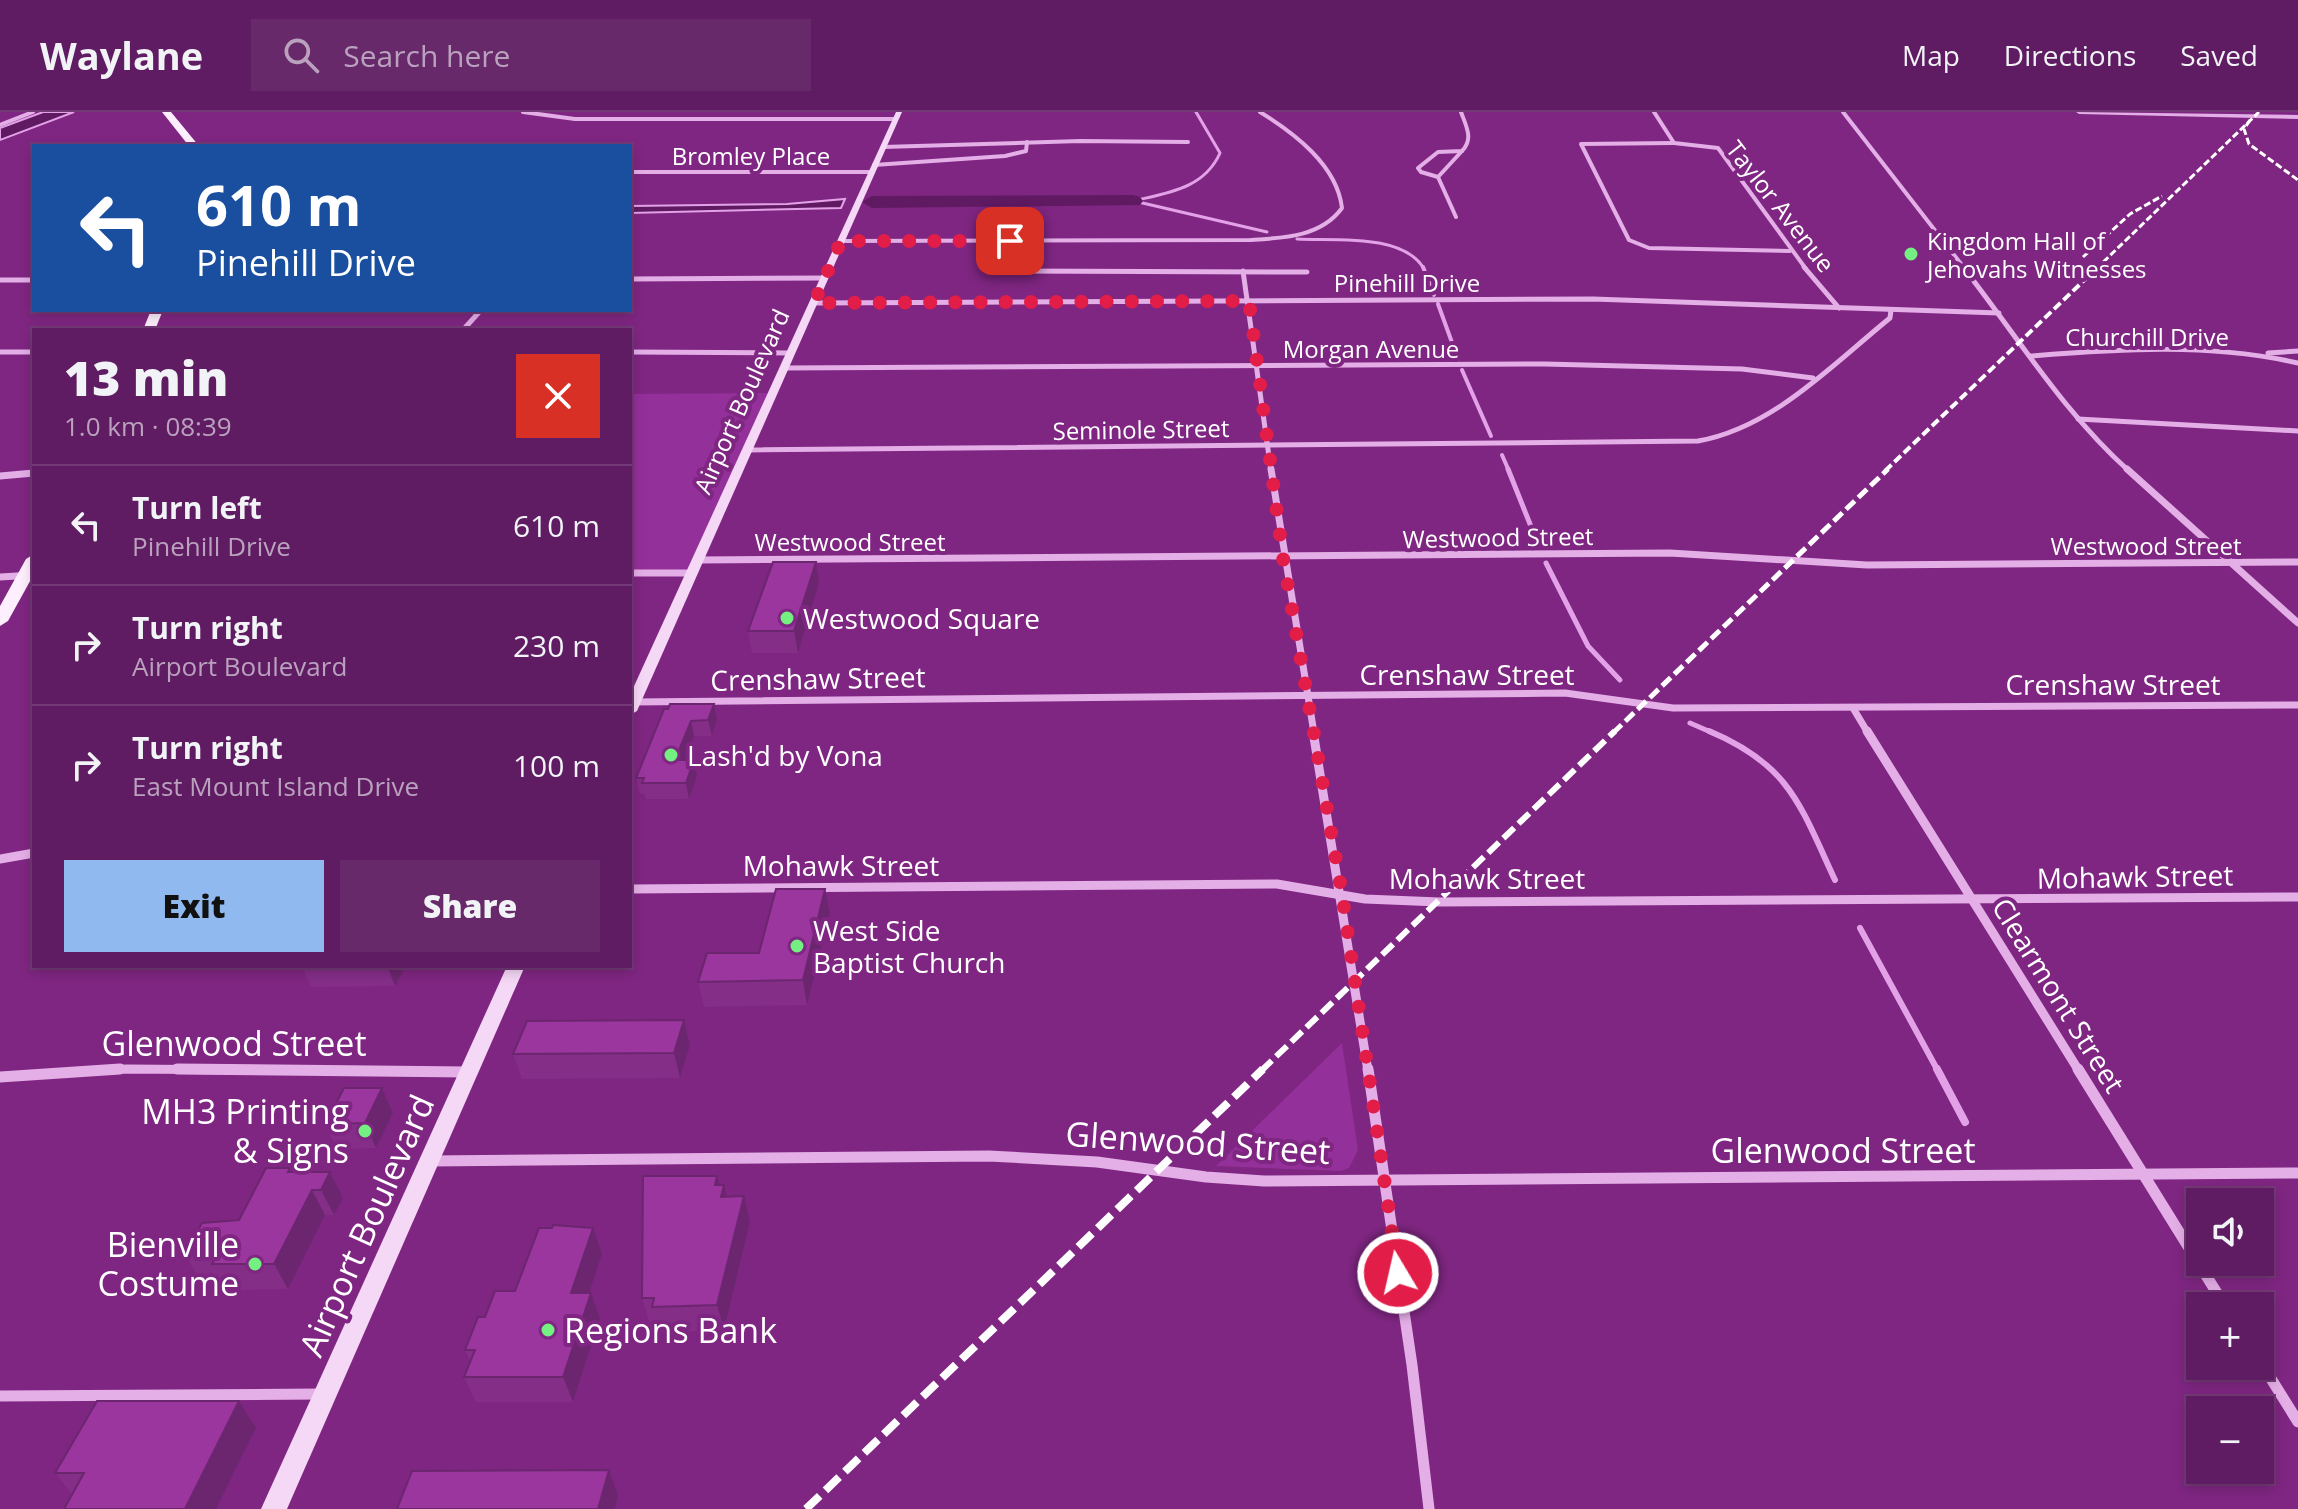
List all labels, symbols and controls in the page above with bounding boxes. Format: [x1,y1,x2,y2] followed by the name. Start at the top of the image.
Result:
[251,19,811,91] search box
[40,29,203,81] text: Waylane
[279,33,323,77] icon: search
[343,35,510,76] text: Search here
[1902,36,1960,74] text: Map
[2004,36,2136,74] text: Directions
[2180,36,2258,74] text: Saved
[1719,133,1843,279] street label: Taylor Avenue
[672,139,830,172] street label: Bromley Place
[196,166,362,242] text: 610 m
[64,176,168,280] icon: left
[976,207,1044,275] pin
[988,219,1032,263] icon: arrive
[1925,224,2147,285] place label: Kingdom Hall of Jehovahs Witnesses
[196,238,416,287] text: Pinehill Drive
[1902,245,1920,263] marker: Kingdom Hall of Jehovahs Witnesses
[1334,266,1480,299] street label: Pinehill Drive
[686,303,796,499] street label: Airport Boulevard
[2065,320,2229,353] street label: Churchill Drive
[1283,332,1459,365] street label: Morgan Avenue
[64,345,228,410] text: 13 min
[516,354,600,438] button: close
[64,408,232,444] text: 1.0 km · 08:39
[1052,411,1230,447] street label: Seminole Street
[132,487,262,528] text: Turn left
[64,503,108,547] icon: left
[513,505,600,546] text: 610 m
[1402,519,1594,555] street label: Westwood Street
[754,525,946,558] street label: Westwood Street
[132,528,291,564] text: Pinehill Drive
[2050,529,2242,562] street label: Westwood Street
[803,599,1040,637] place label: Westwood Square
[132,607,283,648] text: Turn right
[778,609,796,627] marker: Westwood Square
[64,623,108,667] icon: right
[513,625,600,666] text: 230 m
[132,648,347,684] text: Airport Boulevard
[1359,655,1575,693] street label: Crenshaw Street
[710,657,926,699] street label: Crenshaw Street
[2005,665,2221,703] street label: Crenshaw Street
[132,727,283,768] text: Turn right
[687,736,883,774] place label: Lash'd by Vona
[64,743,108,787] icon: right
[513,745,600,786] text: 100 m
[662,746,680,764] marker: Lash'd by Vona
[132,768,419,804] text: East Mount Island Drive
[743,846,939,884] street label: Mohawk Street
[2036,855,2234,897] street label: Mohawk Street
[1389,859,1585,897] street label: Mohawk Street
[64,860,324,952] button: Exit
[340,860,600,952] button: Share
[1984,890,2134,1100] street label: Clearmont Street
[813,911,1005,981] place label: West Side Baptist Church
[788,937,806,955] marker: West Side Baptist Church
[101,1020,367,1066] street label: Glenwood Street
[288,1087,444,1363] street label: Airport Boulevard
[141,1088,349,1173] place label: MH3 Printing & Signs
[1064,1110,1332,1174] street label: Glenwood Street
[356,1122,374,1140] marker: MH3 Printing & Signs
[1710,1127,1976,1173] street label: Glenwood Street
[2186,1188,2274,1484] map controls
[2186,1188,2274,1276] button: sound
[97,1221,239,1306] place label: Bienville Costume
[1356,1231,1440,1315] position arrow
[246,1255,264,1273] marker: Bienville Costume
[2186,1292,2274,1380] button: +
[564,1307,777,1353] place label: Regions Bank
[539,1321,557,1339] marker: Regions Bank
[2186,1396,2274,1484] button: −

